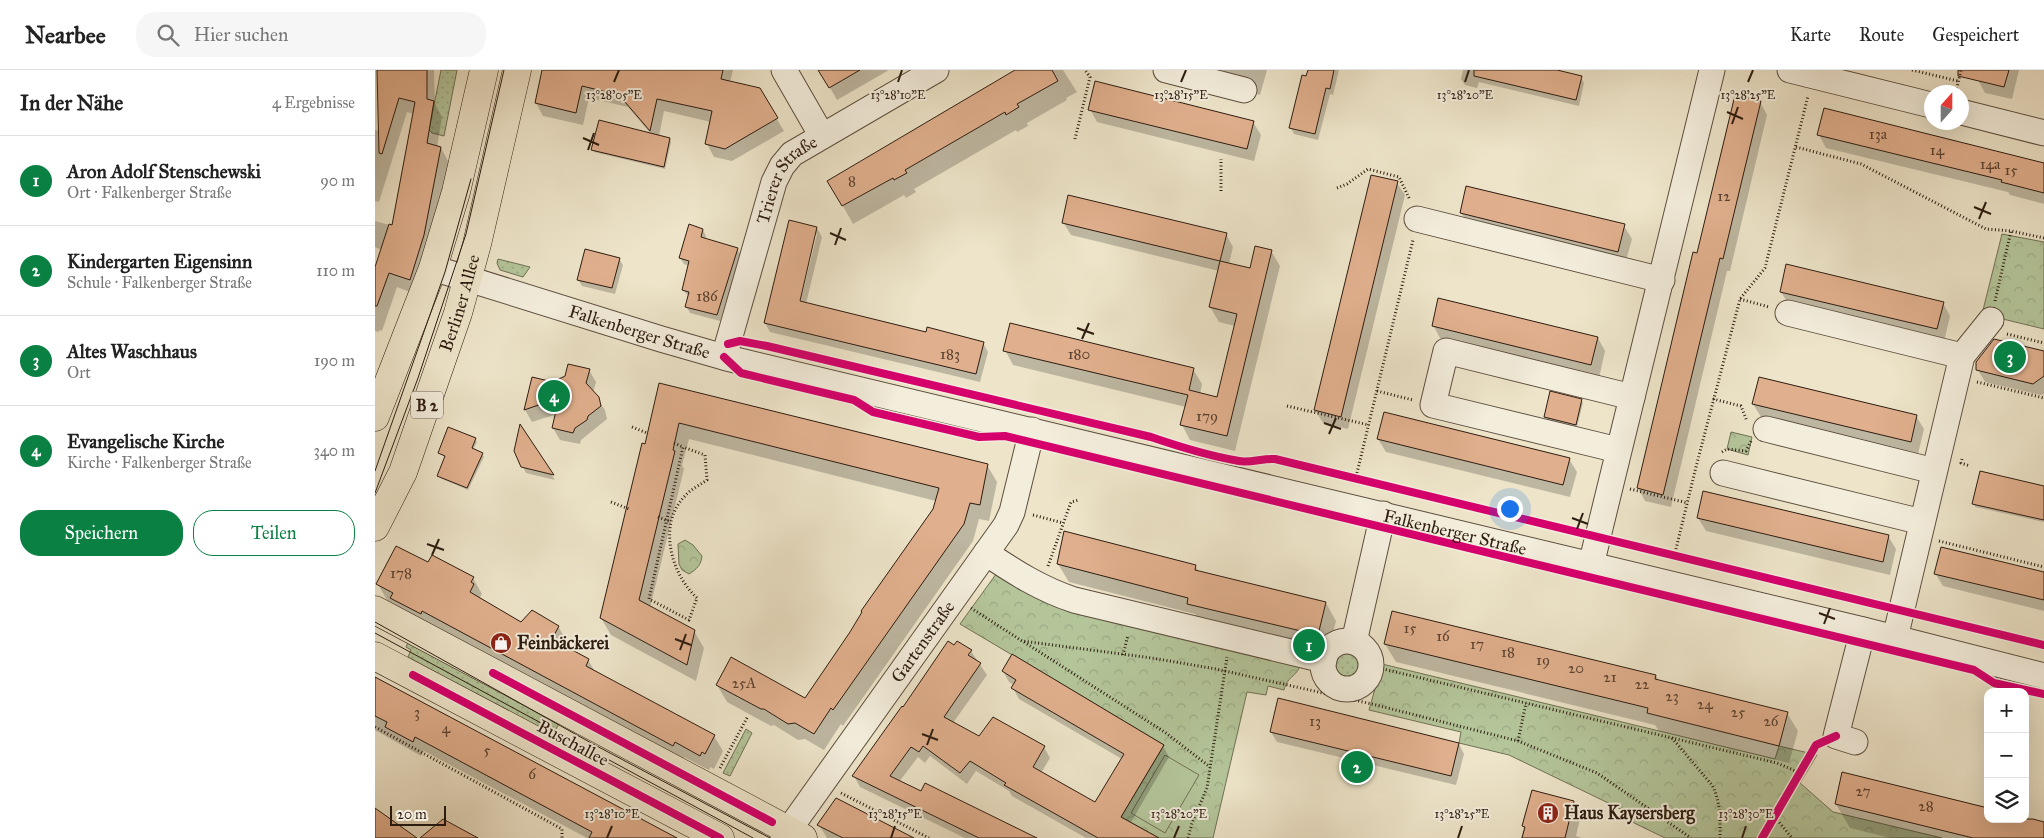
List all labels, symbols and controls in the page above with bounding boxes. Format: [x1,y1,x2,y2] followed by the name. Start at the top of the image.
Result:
[136,12,486,57] search box
[25,20,106,50] text: Nearbee
[154,21,182,49] icon: search
[194,23,288,46] text: Hier suchen
[1790,24,1831,46] text: Karte
[1859,24,1904,46] text: Route
[1932,24,2019,46] text: Gespeichert
[1924,85,1969,130] north arrow
[586,88,642,102] text: 13°28'05"E
[870,88,926,102] text: 13°28'10"E
[1154,88,1208,102] text: 13°28'15"E
[1437,88,1494,102] text: 13°28'20"E
[1721,88,1776,102] text: 13°28'25"E
[20,90,123,116] text: In der Nähe
[272,93,355,112] text: 4 Ergebnisse
[1869,125,1888,143] house number: 13a
[752,131,821,226] street label: Trierer Straße
[1930,141,1945,159] house number: 14
[1980,155,2001,173] house number: 14a
[67,160,261,183] text: Aron Adolf Stenschewski
[2005,161,2017,179] house number: 15
[33,171,39,190] text: 1
[320,171,355,190] text: 90 m
[848,172,856,190] house number: 8
[67,183,232,202] text: Ort · Falkenberger Straße
[1717,187,1731,205] house number: 12
[67,250,252,273] text: Kindergarten Eigensinn
[434,252,485,355] street label: Berliner Allee
[32,261,40,280] text: 2
[316,261,355,280] text: 110 m
[67,273,252,292] text: Schule · Falkenberger Straße
[696,287,719,305] house number: 186
[566,300,713,364] street label: Falkenberger Straße
[1994,338,2026,376] pin: 3
[67,340,197,363] text: Altes Waschhaus
[940,345,960,363] house number: 183
[1068,345,1090,363] house number: 180
[33,351,39,370] text: 3
[314,351,355,370] text: 190 m
[67,363,91,382] text: Ort
[538,377,570,415] pin: 4
[411,392,443,418] road number: B 2
[1196,407,1218,425] house number: 179
[67,430,224,453] text: Evangelische Kirche
[32,441,40,460] text: 4
[313,441,355,460] text: 340 m
[67,453,252,472] text: Kirche · Falkenberger Straße
[1497,496,1523,522] your location
[1381,505,1529,560] street label: Falkenberger Straße
[20,510,183,556] button: Speichern
[193,510,355,556] button: Teilen
[390,564,412,582] house number: 178
[886,597,959,687] street label: Gartenstraße
[1404,619,1416,637] house number: 15
[1293,626,1325,664] pin: 1
[1436,627,1451,645] house number: 16
[489,631,513,655] shop icon: Feinbäckerei
[517,632,610,654] place label: Feinbäckerei
[1470,635,1484,653] house number: 17
[1501,643,1515,661] house number: 18
[1536,651,1550,669] house number: 19
[1568,659,1584,677] house number: 20
[1603,668,1617,686] house number: 21
[732,674,756,692] house number: 25A
[1635,675,1650,693] house number: 22
[1665,687,1679,705] house number: 23
[1984,688,2029,823] map controls
[1984,688,2029,733] button: +
[1697,695,1714,713] house number: 24
[414,703,420,721] house number: 3
[1731,703,1745,721] house number: 25
[1309,712,1321,730] house number: 13
[1763,712,1780,730] house number: 26
[533,715,613,771] street label: Buschallee
[442,719,451,737] house number: 4
[1984,733,2029,778] button: −
[484,741,491,759] house number: 5
[1341,748,1373,786] pin: 2
[528,765,537,783] house number: 6
[1984,778,2029,823] button: layers
[1856,782,1871,800] house number: 27
[1918,797,1934,815] house number: 28
[1536,801,1560,825] building icon: Haus Kaysersberg
[1564,802,1695,825] place label: Haus Kaysersberg
[390,803,446,826] scale bar
[397,806,427,823] text: 20 m
[584,807,640,821] text: 13°28'10"E
[868,807,922,821] text: 13°28'15"E
[1151,807,1208,821] text: 13°28'20"E
[1435,807,1490,821] text: 13°28'25"E
[1718,807,1774,821] text: 13°28'30"E

